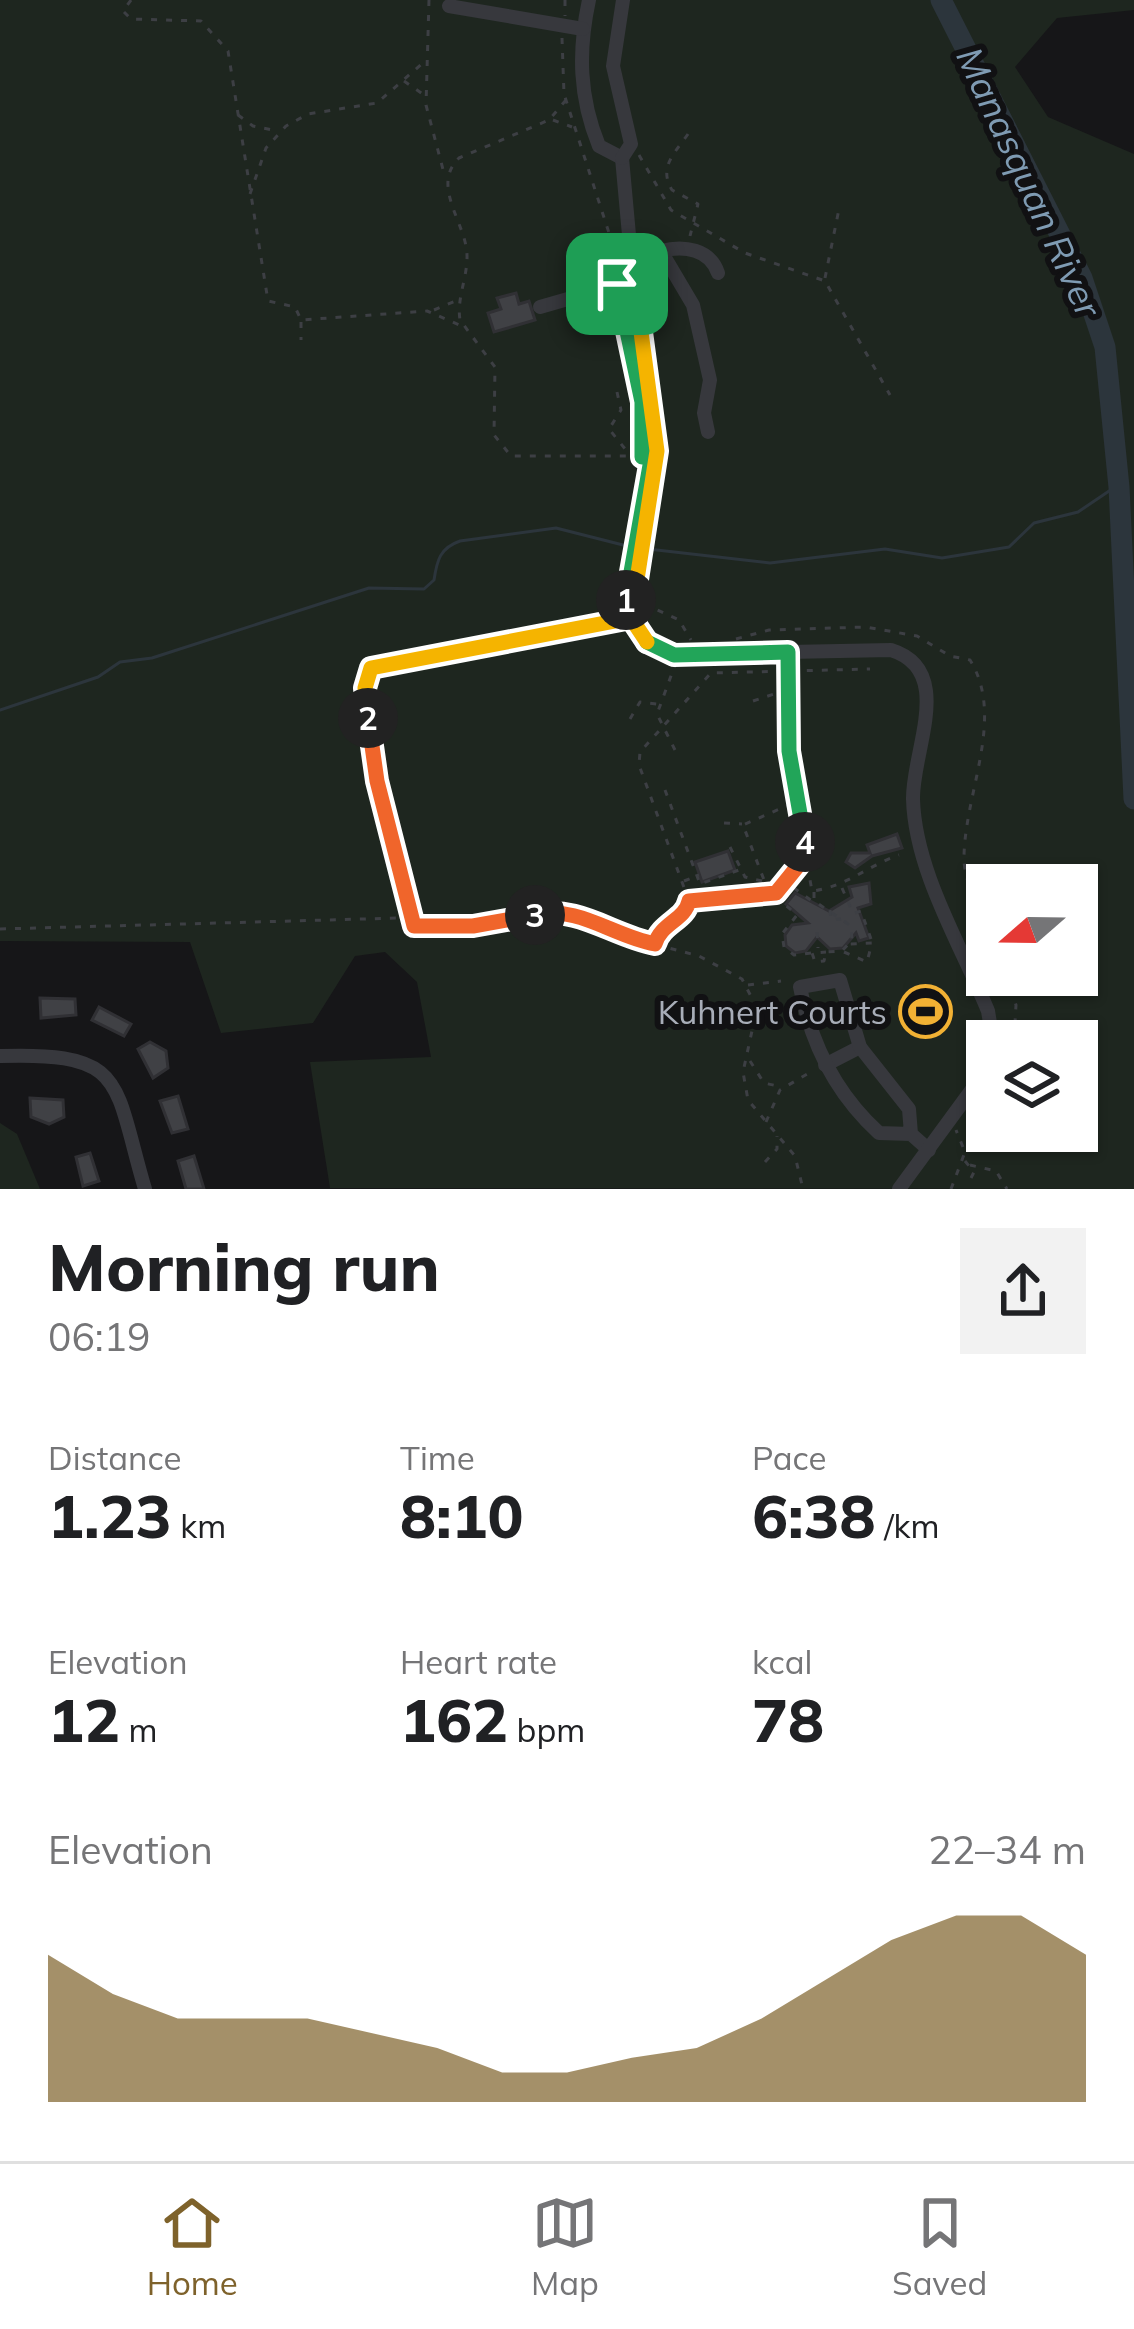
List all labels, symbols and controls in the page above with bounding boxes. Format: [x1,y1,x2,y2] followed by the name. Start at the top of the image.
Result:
[947,40,1112,326] water label: Manasquan River
[566,233,668,335] pin
[584,251,650,317] icon: arrive
[596,570,656,630] pin: 1
[616,579,636,620] text: 1
[338,688,398,748] pin: 2
[358,697,378,738] text: 2
[775,812,835,872] pin: 4
[795,821,815,862] text: 4
[966,864,1098,996] north arrow
[966,864,1098,1152] map controls
[505,885,565,945] pin: 3
[525,894,545,935] text: 3
[898,984,954,1040] sports icon: Kuhnert Courts
[658,991,887,1032] place label: Kuhnert Courts
[966,1020,1098,1152] button: layers
[48,1225,440,1308] text: Morning run
[960,1228,1086,1354] button: share
[48,1312,151,1361] text: 06:19
[48,1437,181,1478] text: Distance
[400,1437,475,1478] text: Time
[752,1437,826,1478] text: Pace
[48,1478,172,1553] text: 1.23
[400,1478,524,1553] text: 8:10
[752,1478,876,1553] text: 6:38
[172,1505,226,1546] text: km
[876,1505,940,1546] text: /km
[48,1641,188,1682] text: Elevation
[400,1641,557,1682] text: Heart rate
[752,1641,812,1682] text: kcal
[48,1682,120,1757] text: 12
[400,1682,508,1757] text: 162
[752,1682,824,1757] text: 78
[120,1709,158,1750] text: m
[508,1709,585,1750] text: bpm
[48,1825,213,1874] text: Elevation
[928,1825,1086,1874] text: 22–34 m
[147,2190,238,2303] tab: Home
[531,2190,599,2303] tab: Map
[892,2190,987,2303] tab: Saved

